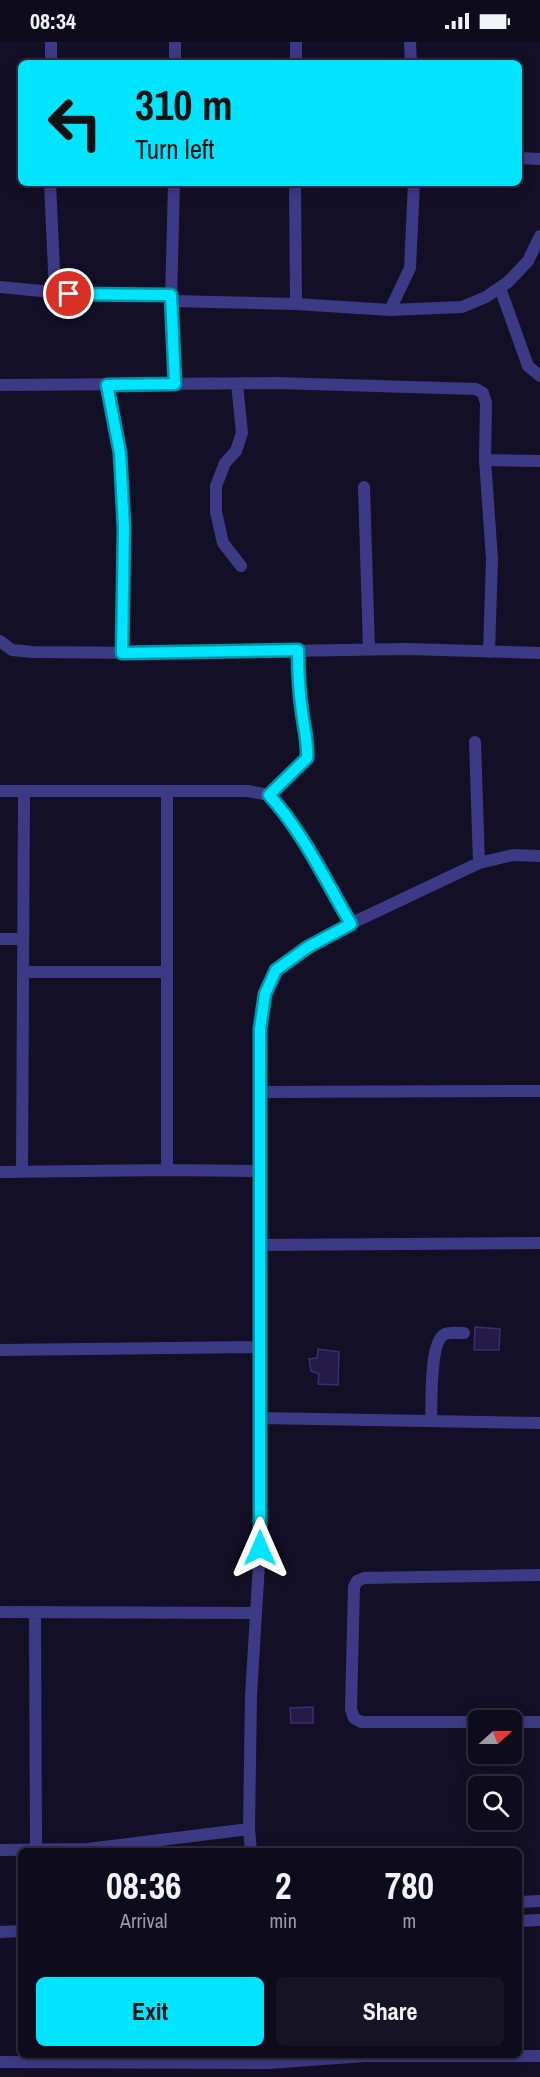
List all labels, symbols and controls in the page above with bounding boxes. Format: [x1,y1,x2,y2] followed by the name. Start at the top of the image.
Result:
[30,6,76,36] text: 08:34
[135,77,233,133] text: 310 m
[36,84,114,162] icon: left
[135,131,214,167] text: Turn left
[43,268,94,319] pin
[52,277,85,310] icon: arrive
[228,1516,292,1580] position arrow
[468,1710,522,1764] north arrow
[468,1710,522,1830] map controls
[468,1776,522,1830] button: search
[106,1862,181,1910] text: 08:36
[275,1862,291,1910] text: 2
[385,1862,434,1910] text: 780
[120,1907,167,1934] text: Arrival
[269,1907,297,1934] text: min
[403,1907,416,1934] text: m
[36,1977,264,2046] button: Exit
[276,1977,504,2046] button: Share

